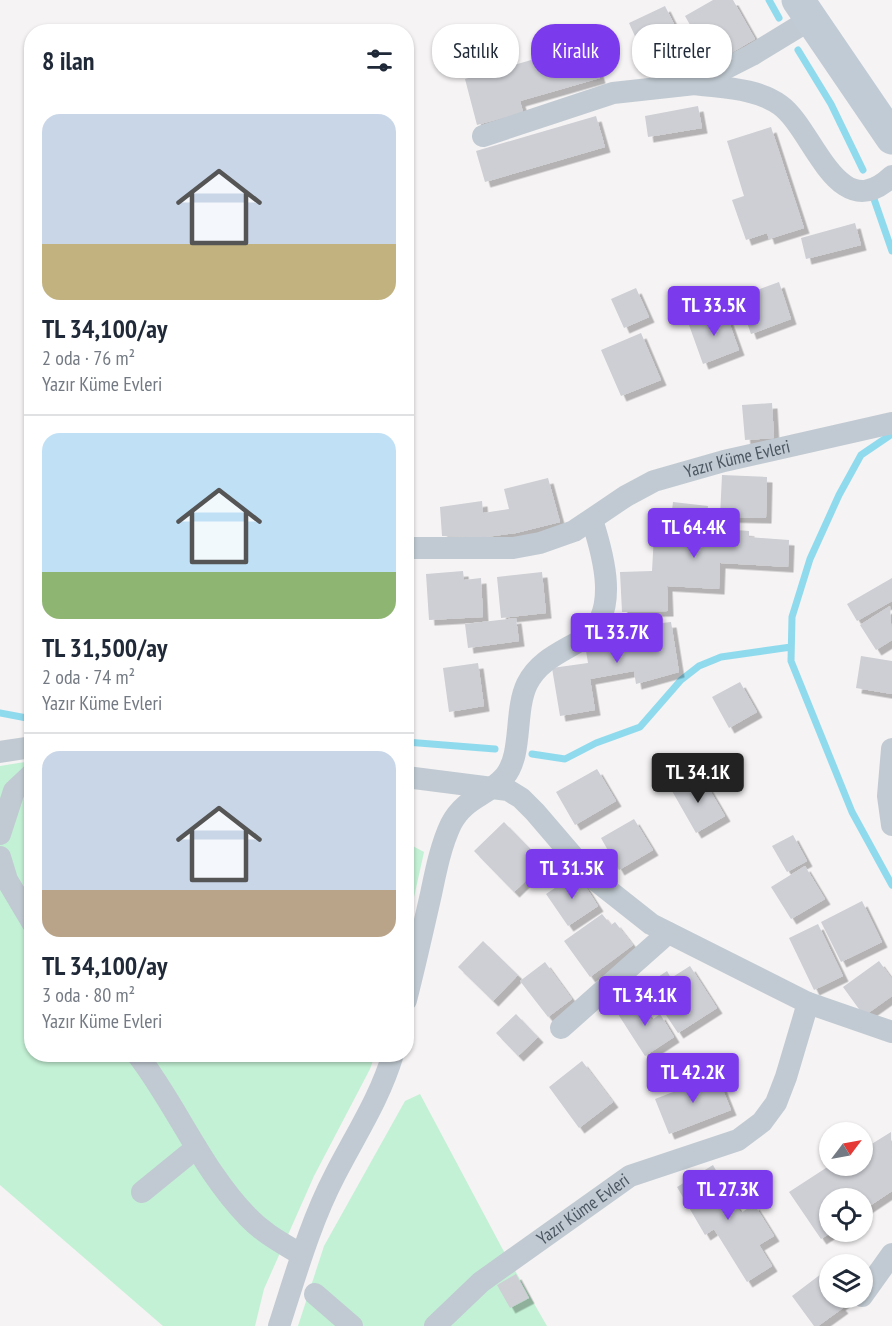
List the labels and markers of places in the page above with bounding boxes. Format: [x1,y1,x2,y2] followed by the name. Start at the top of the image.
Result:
[652,286,776,337] pin: TL 33.5K
[632,508,756,559] pin: TL 64.4K
[555,613,679,664] pin: TL 33.7K
[636,753,760,804] pin: TL 34.1K
[510,849,634,900] pin: TL 31.5K
[583,976,707,1027] pin: TL 34.1K
[631,1053,755,1104] pin: TL 42.2K
[666,1170,790,1221] pin: TL 27.3K

